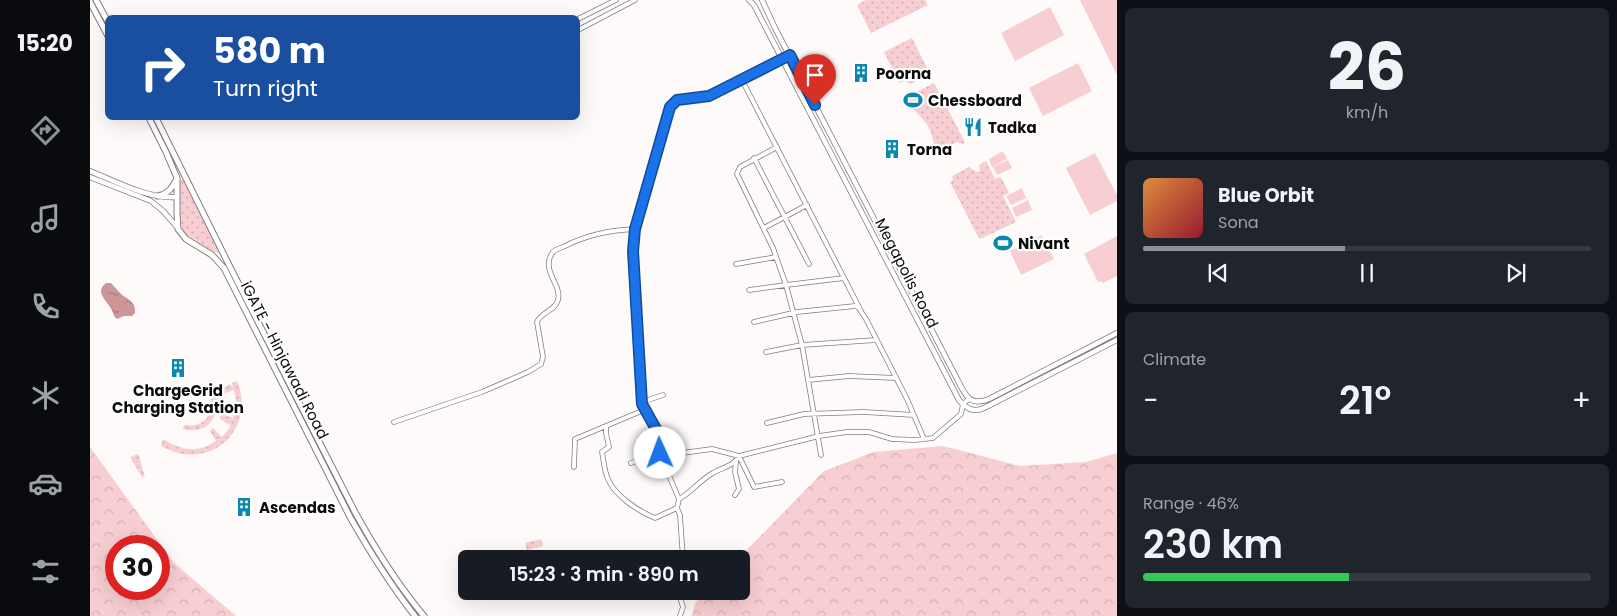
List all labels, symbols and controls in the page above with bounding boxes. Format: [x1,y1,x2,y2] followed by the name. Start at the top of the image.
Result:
[1328,22,1406,113] text: 26
[213,26,326,75] text: 580 m
[17,28,73,59] text: 15:20
[130,35,195,100] icon: right
[794,54,836,105] pin
[801,61,829,89] icon: arrive
[850,62,872,84] building icon: Poorna
[876,63,931,84] place label: Poorna
[213,73,318,104] text: Turn right
[902,89,924,111] sports icon: Chessboard
[928,90,1022,111] place label: Chessboard
[1346,101,1388,124] text: km/h
[28,113,63,148] icon: directions
[962,116,984,138] restaurant icon: Tadka
[988,117,1037,138] place label: Tadka
[881,138,903,160] building icon: Torna
[907,139,952,160] place label: Torna
[1218,182,1314,209] text: Blue Orbit
[28,201,63,236] icon: music
[1218,211,1259,234] text: Sona
[870,215,944,331] street label: Megapolis Road
[992,232,1014,254] sports icon: Nivant
[1018,233,1069,254] place label: Nivant
[1204,259,1232,287] icon: previous
[1353,259,1381,287] icon: pause
[1502,259,1530,287] icon: next
[236,278,334,442] street label: iGATE - Hinjawadi Road
[28,289,63,324] icon: phone
[1143,348,1206,371] text: Climate
[167,357,189,379] building icon: ChargeGrid Charging Station
[1339,374,1391,427] text: 21°
[28,378,63,413] icon: climate
[112,380,244,418] place label: ChargeGrid Charging Station
[1143,381,1158,420] text: −
[1572,381,1591,420] text: +
[633,426,685,478] position arrow
[28,466,63,501] icon: car
[1143,492,1239,515] text: Range · 46%
[233,496,255,518] building icon: Ascendas
[259,497,336,518] place label: Ascendas
[1143,518,1283,571] text: 230 km
[105,535,170,600] speed limit sign: 30
[28,554,63,589] icon: filters
[509,561,699,588] text: 15:23 · 3 min · 890 m

